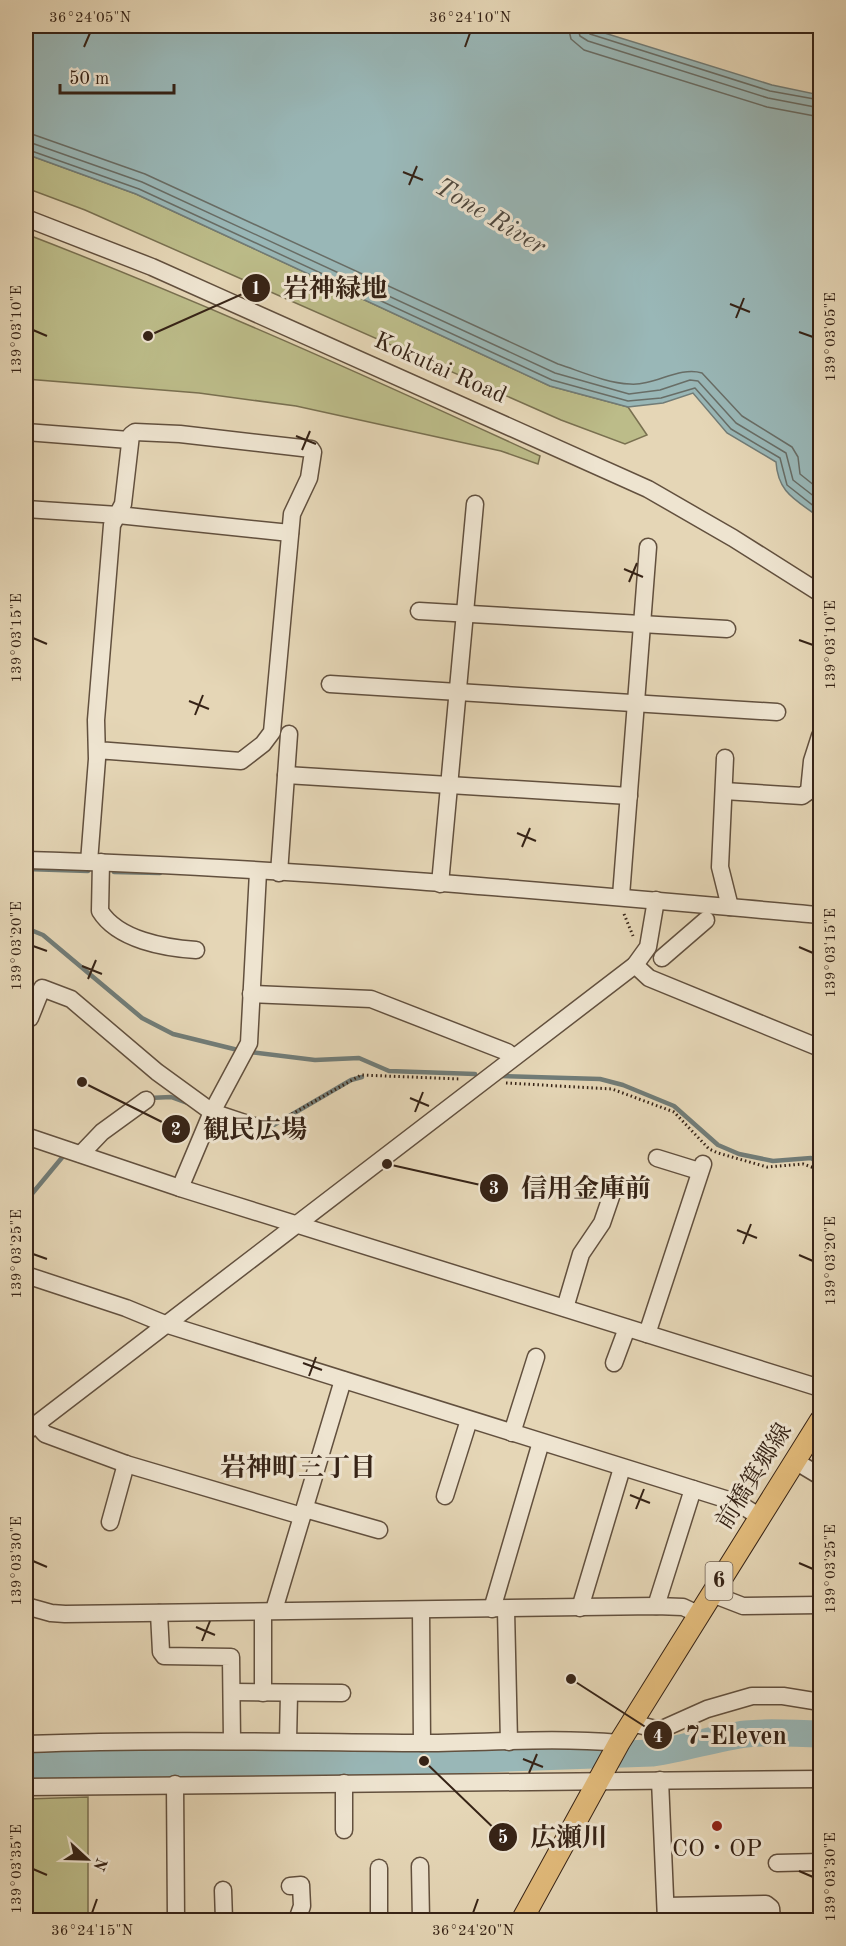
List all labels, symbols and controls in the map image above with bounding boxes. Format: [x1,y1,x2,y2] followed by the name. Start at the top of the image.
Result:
[49,11,131,26] text: 36°24'05"N
[429,11,511,26] text: 36°24'10"N
[60,57,174,95] scale bar
[69,70,109,88] text: 50 m
[430,174,551,261] water label: Tone River
[241,266,399,310] callout: 岩神緑地
[283,274,387,303] text: 岩神緑地
[251,280,261,298] text: 1
[10,285,25,375] text: 139°03'10"E
[824,292,839,382] text: 139°03'05"E
[370,329,510,409] street label: Kokutai Road
[10,593,25,683] text: 139°03'15"E
[824,600,839,690] text: 139°03'10"E
[10,901,25,991] text: 139°03'20"E
[824,908,839,998] text: 139°03'15"E
[161,1107,319,1151] callout: 観民広場
[203,1115,307,1144] text: 観民広場
[171,1121,181,1139] text: 2
[479,1166,663,1210] callout: 信用金庫前
[521,1174,651,1203] text: 信用金庫前
[489,1180,499,1198] text: 3
[10,1209,25,1299] text: 139°03'25"E
[824,1216,839,1306] text: 139°03'20"E
[710,1418,797,1534] street label: 前橋箕郷線
[220,1453,376,1482] district label: 岩神町三丁目
[10,1516,25,1606] text: 139°03'30"E
[824,1524,839,1614] text: 139°03'25"E
[706,1562,732,1600] road number: 6
[643,1713,799,1757] callout: 7-Eleven
[685,1724,787,1750] text: 7-Eleven
[653,1728,663,1746] text: 4
[488,1815,620,1859] callout: 広瀬川
[710,1819,724,1833] marker: CO・OP
[530,1823,608,1852] text: 広瀬川
[10,1824,25,1914] text: 139°03'35"E
[57,1829,117,1889] north arrow
[498,1829,508,1847] text: 5
[824,1832,839,1922] text: 139°03'30"E
[672,1838,762,1862] place label: CO・OP
[89,1855,109,1873] text: N
[51,1924,133,1939] text: 36°24'15"N
[432,1924,514,1939] text: 36°24'20"N

